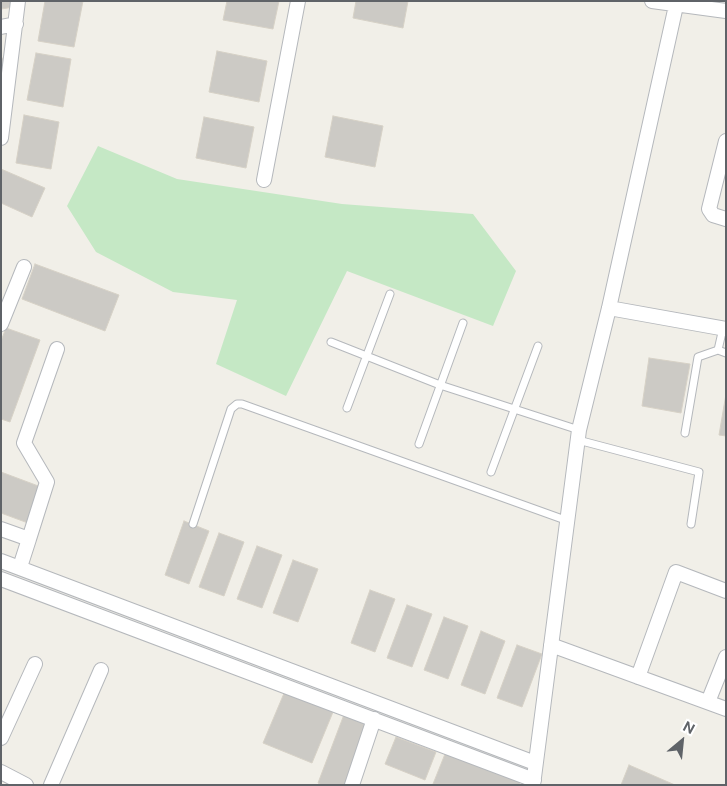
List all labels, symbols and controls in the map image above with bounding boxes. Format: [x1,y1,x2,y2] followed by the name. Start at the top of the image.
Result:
[657,716,707,766] north arrow
[680,718,698,737] text: N

